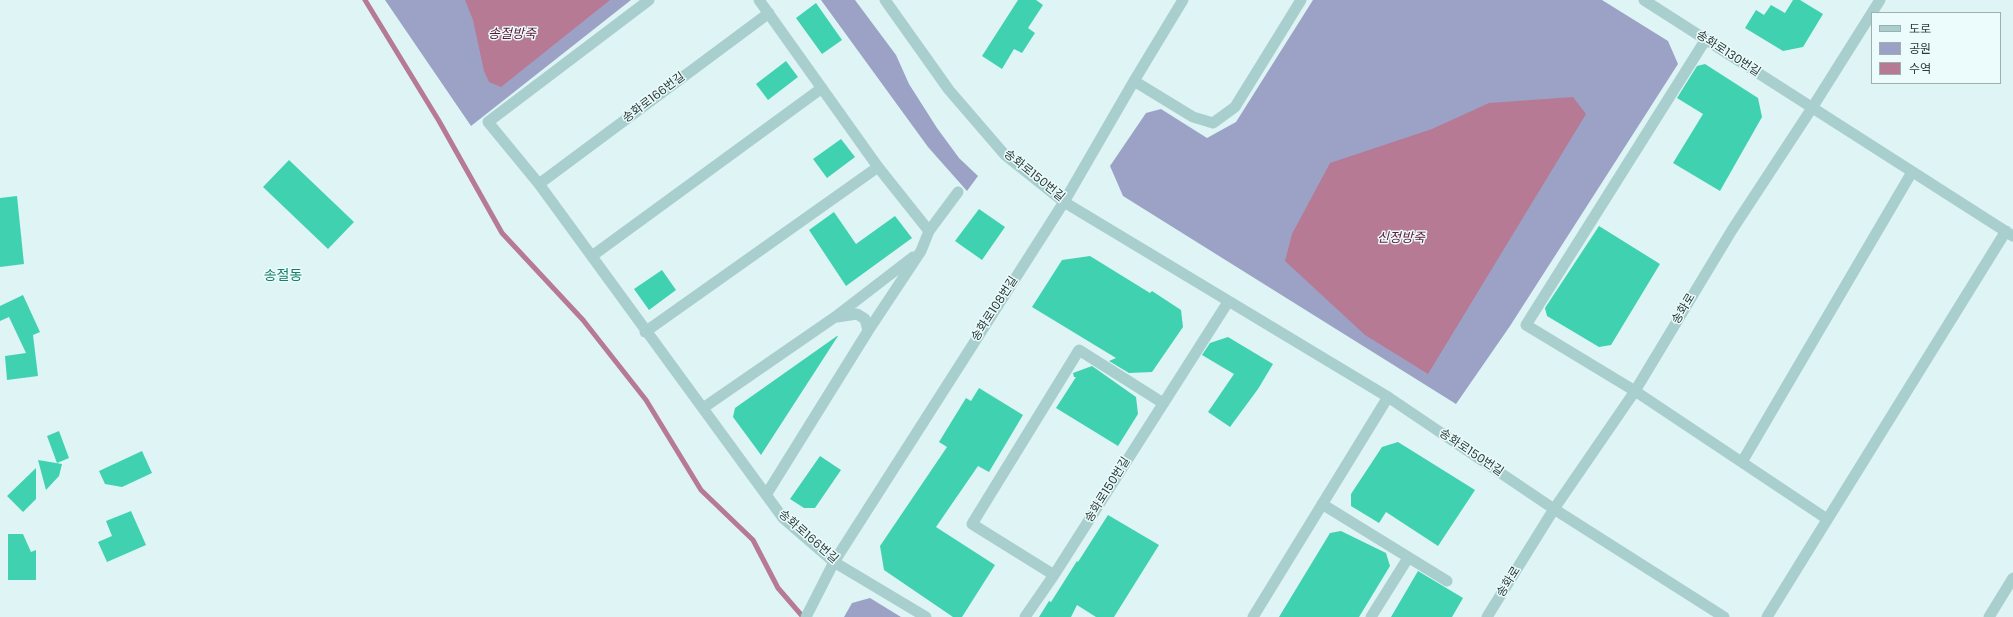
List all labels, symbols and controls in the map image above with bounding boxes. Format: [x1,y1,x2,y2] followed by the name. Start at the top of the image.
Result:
[1871,12,2001,84] legend
[1909,20,1931,37] text: 도로
[488,27,536,43] water label: 송절방죽
[1693,28,1763,80] street label: 송화로130번길
[1909,40,1931,57] text: 공원
[1909,60,1931,77] text: 수역
[620,70,688,126] street label: 송화로166번길
[1001,147,1067,205] street label: 송화로150번길
[1377,231,1425,247] water label: 신정방죽
[264,268,302,284] district label: 송절동
[969,274,1021,344] street label: 송화로108번길
[1669,291,1699,327] street label: 송화로
[1436,426,1506,480] street label: 송화로150번길
[1082,455,1134,525] street label: 송화로150번길
[775,507,841,567] street label: 송화로166번길
[1494,564,1524,600] street label: 송화로

